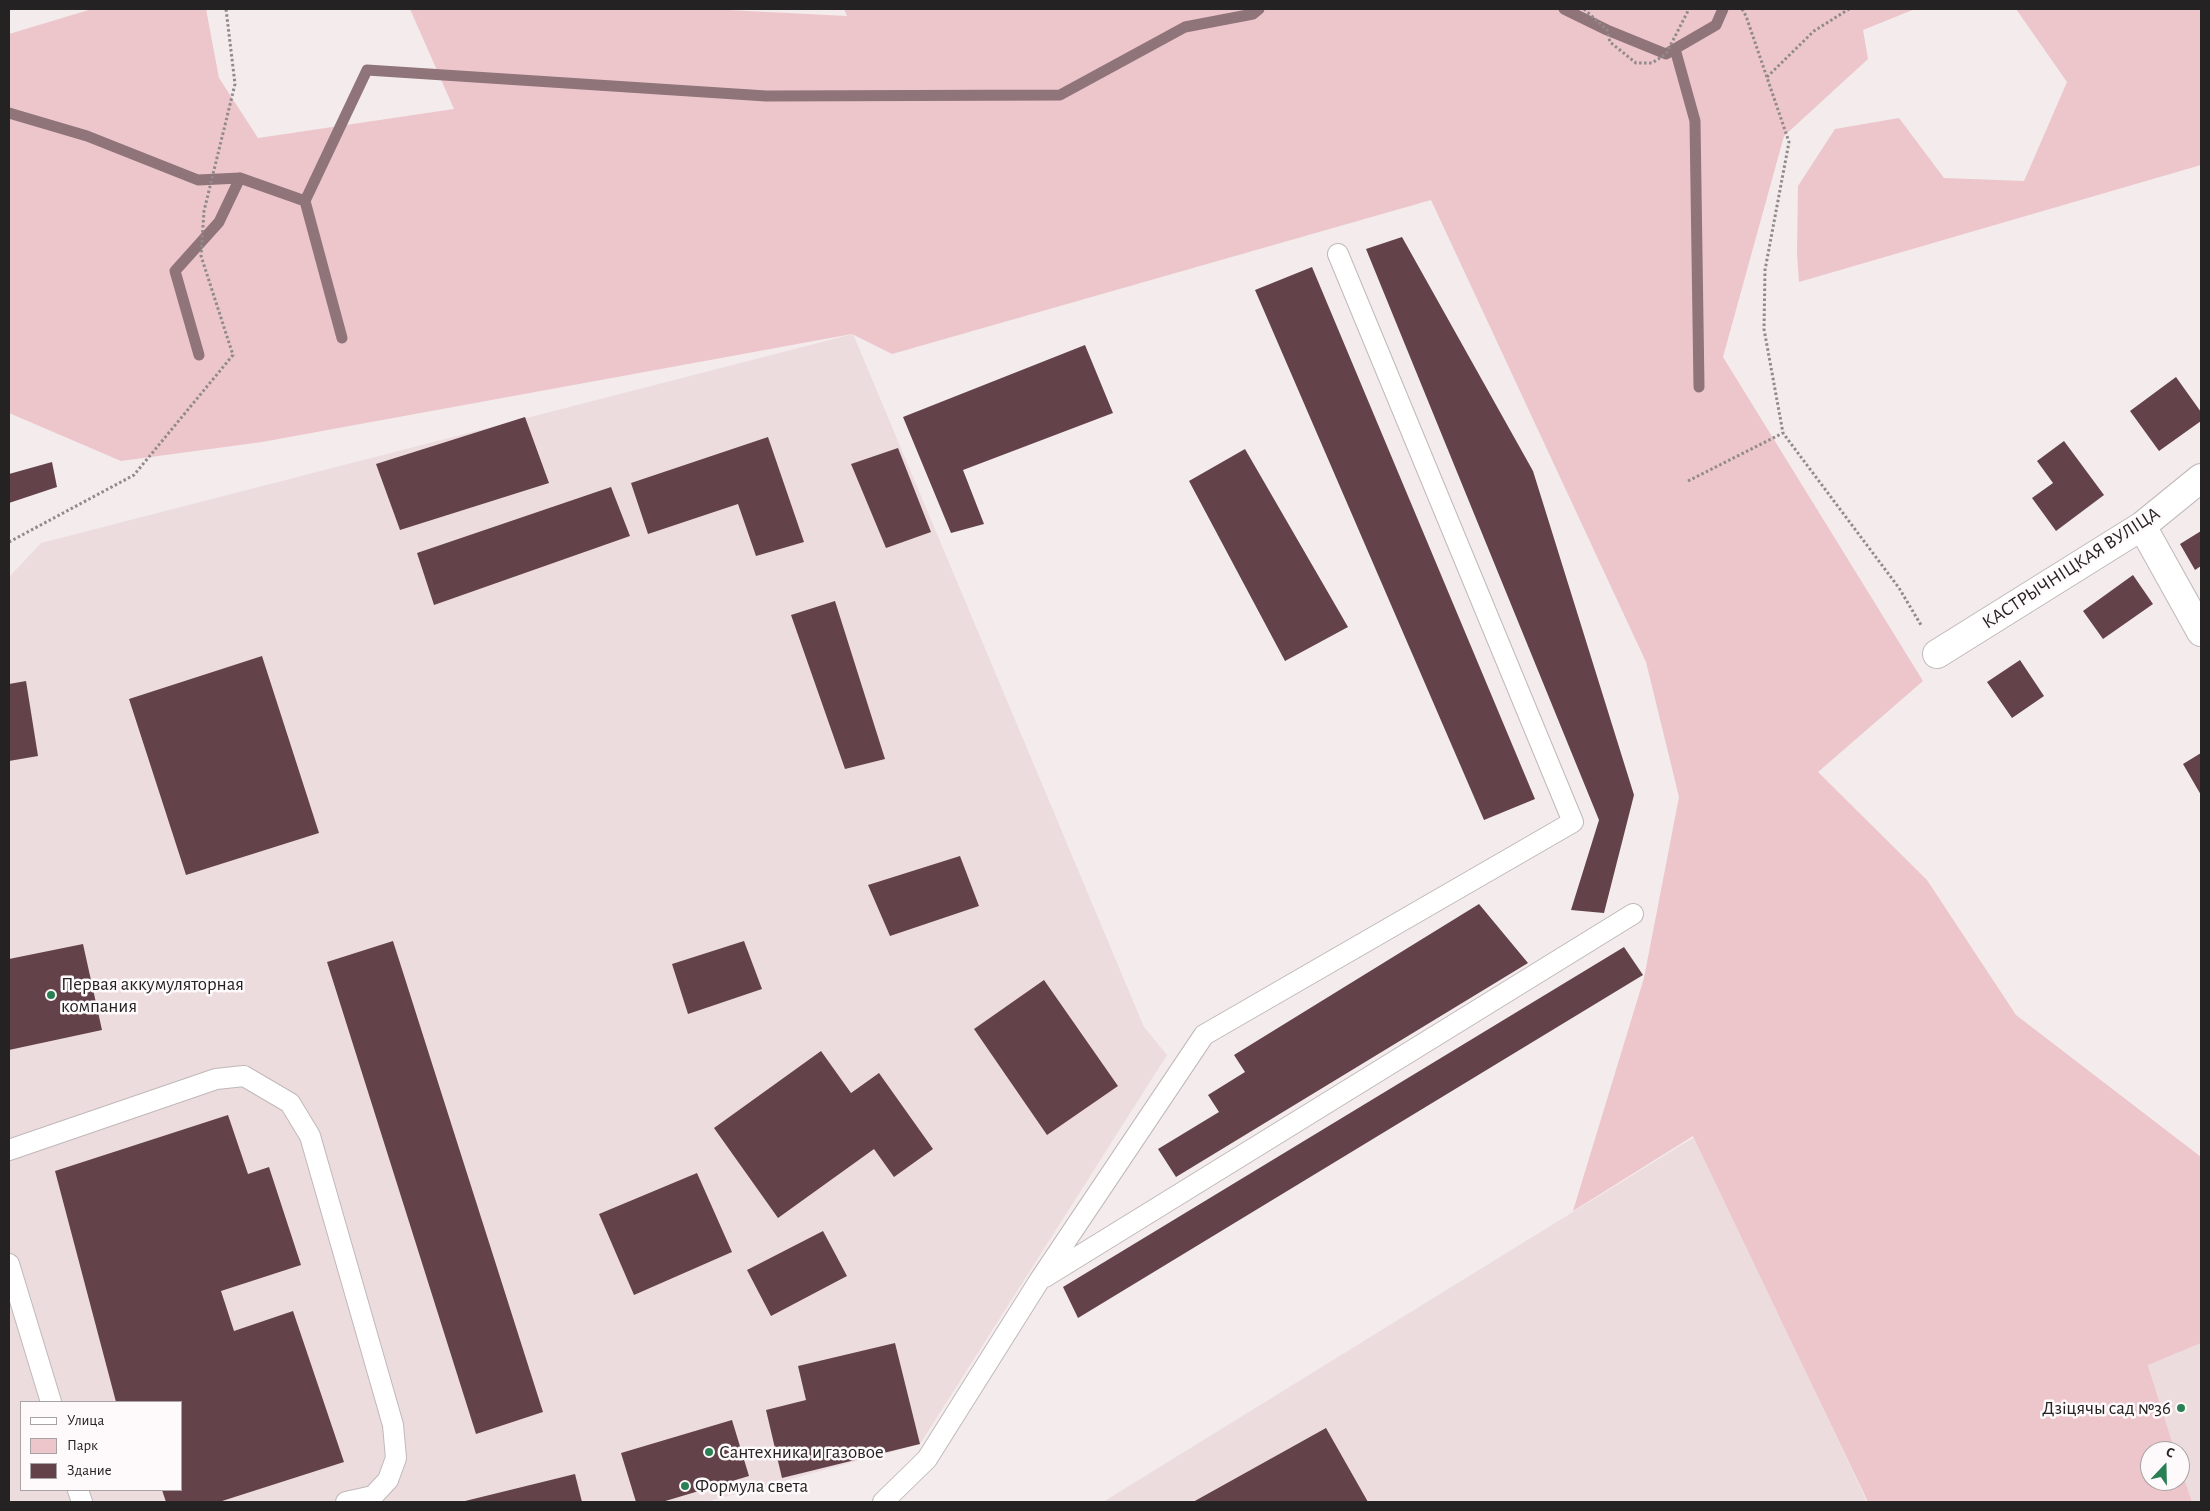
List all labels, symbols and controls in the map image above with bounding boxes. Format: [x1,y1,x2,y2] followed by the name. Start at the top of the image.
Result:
[1978,502,2164,634] street label: КАСТРЫЧНІЦКАЯ ВУЛІЦА
[61,973,244,1017] place label: Первая аккумуляторная компания
[45,989,57,1001] marker: Первая аккумуляторная компания
[2042,1397,2171,1419] place label: Дзіцячы сад №36
[20,1401,182,1491] legend
[2175,1402,2187,1414] marker: Дзіцячы сад №36
[67,1413,104,1428] text: Улица
[67,1438,98,1453] text: Парк
[719,1441,884,1463] place label: Сантехника и газовое
[2140,1441,2190,1491] north arrow
[2164,1445,2176,1461] text: С
[703,1446,715,1458] marker: Сантехника и газовое
[67,1463,112,1478] text: Здание
[695,1475,808,1497] place label: Формула света
[679,1480,691,1492] marker: Формула света

